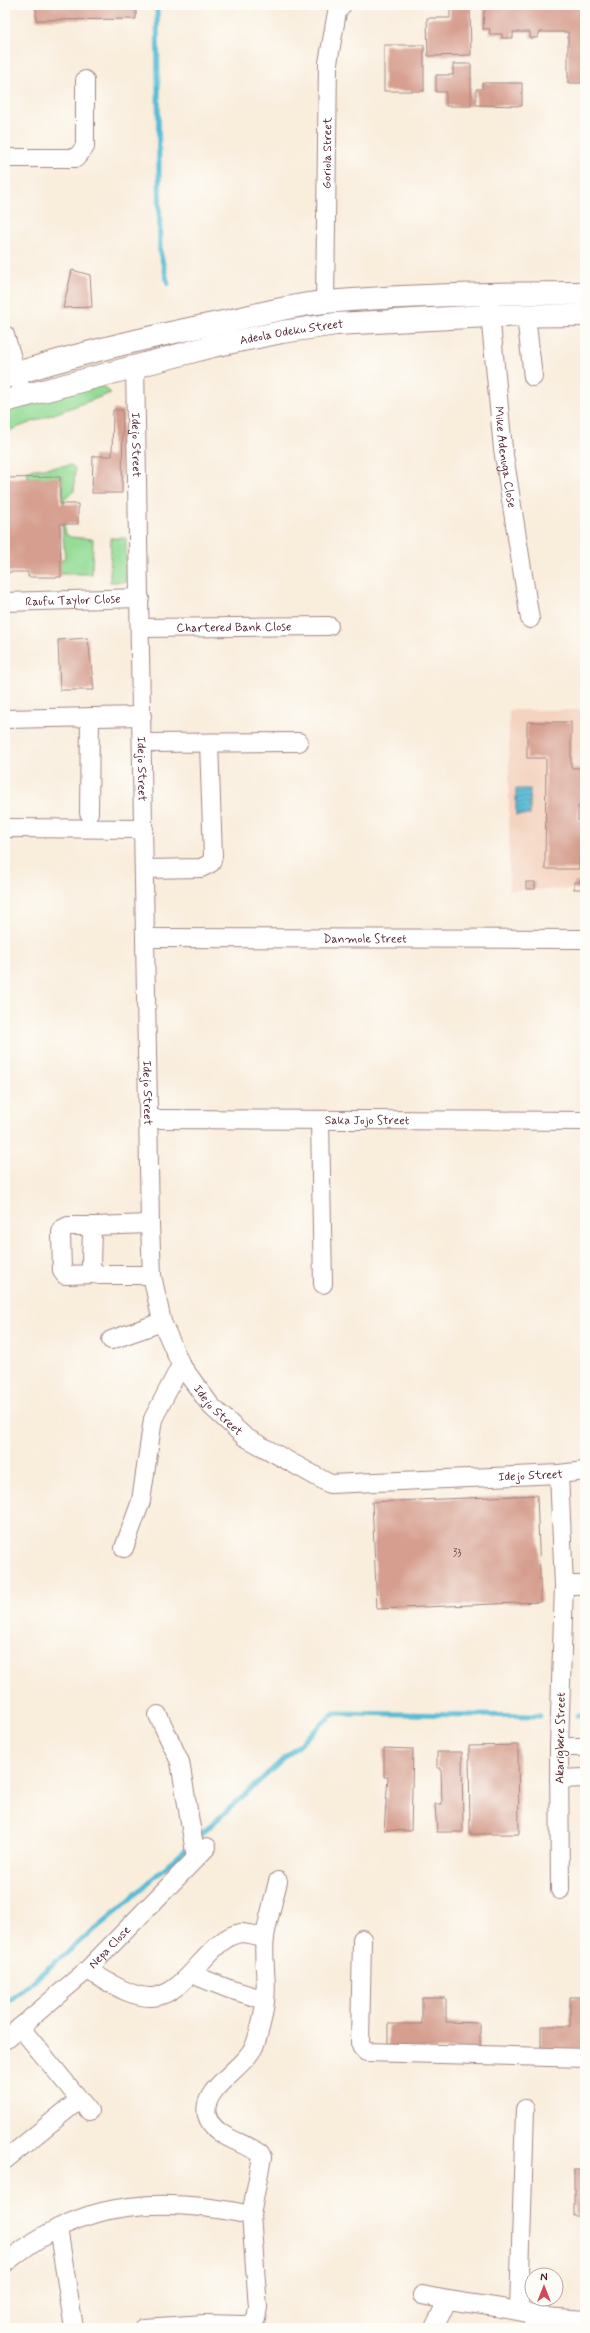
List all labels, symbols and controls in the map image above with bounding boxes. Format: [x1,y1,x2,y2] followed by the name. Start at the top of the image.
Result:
[319,117,336,189] street label: Goriola Street
[238,317,344,349] street label: Adeola Odeku Street
[490,406,519,509] street label: Mike Adenuga Close
[127,412,144,478] street label: Idejo Street
[25,592,121,610] street label: Raufu Taylor Close
[176,619,292,637] street label: Chartered Bank Close
[132,736,150,802] street label: Idejo Street
[323,931,407,948] street label: Danmole Street
[138,1060,155,1126] street label: Idejo Street
[325,1113,410,1129] street label: Saka Jojo Street
[189,1382,246,1440] street label: Idejo Street
[498,1467,564,1486] street label: Idejo Street
[453,1547,461,1560] house number: 33
[552,1692,570,1784] street label: Akarigbere Street
[86,1923,135,1973] street label: Nepa Close
[524,2267,564,2307] north arrow
[540,2271,548,2285] text: N

